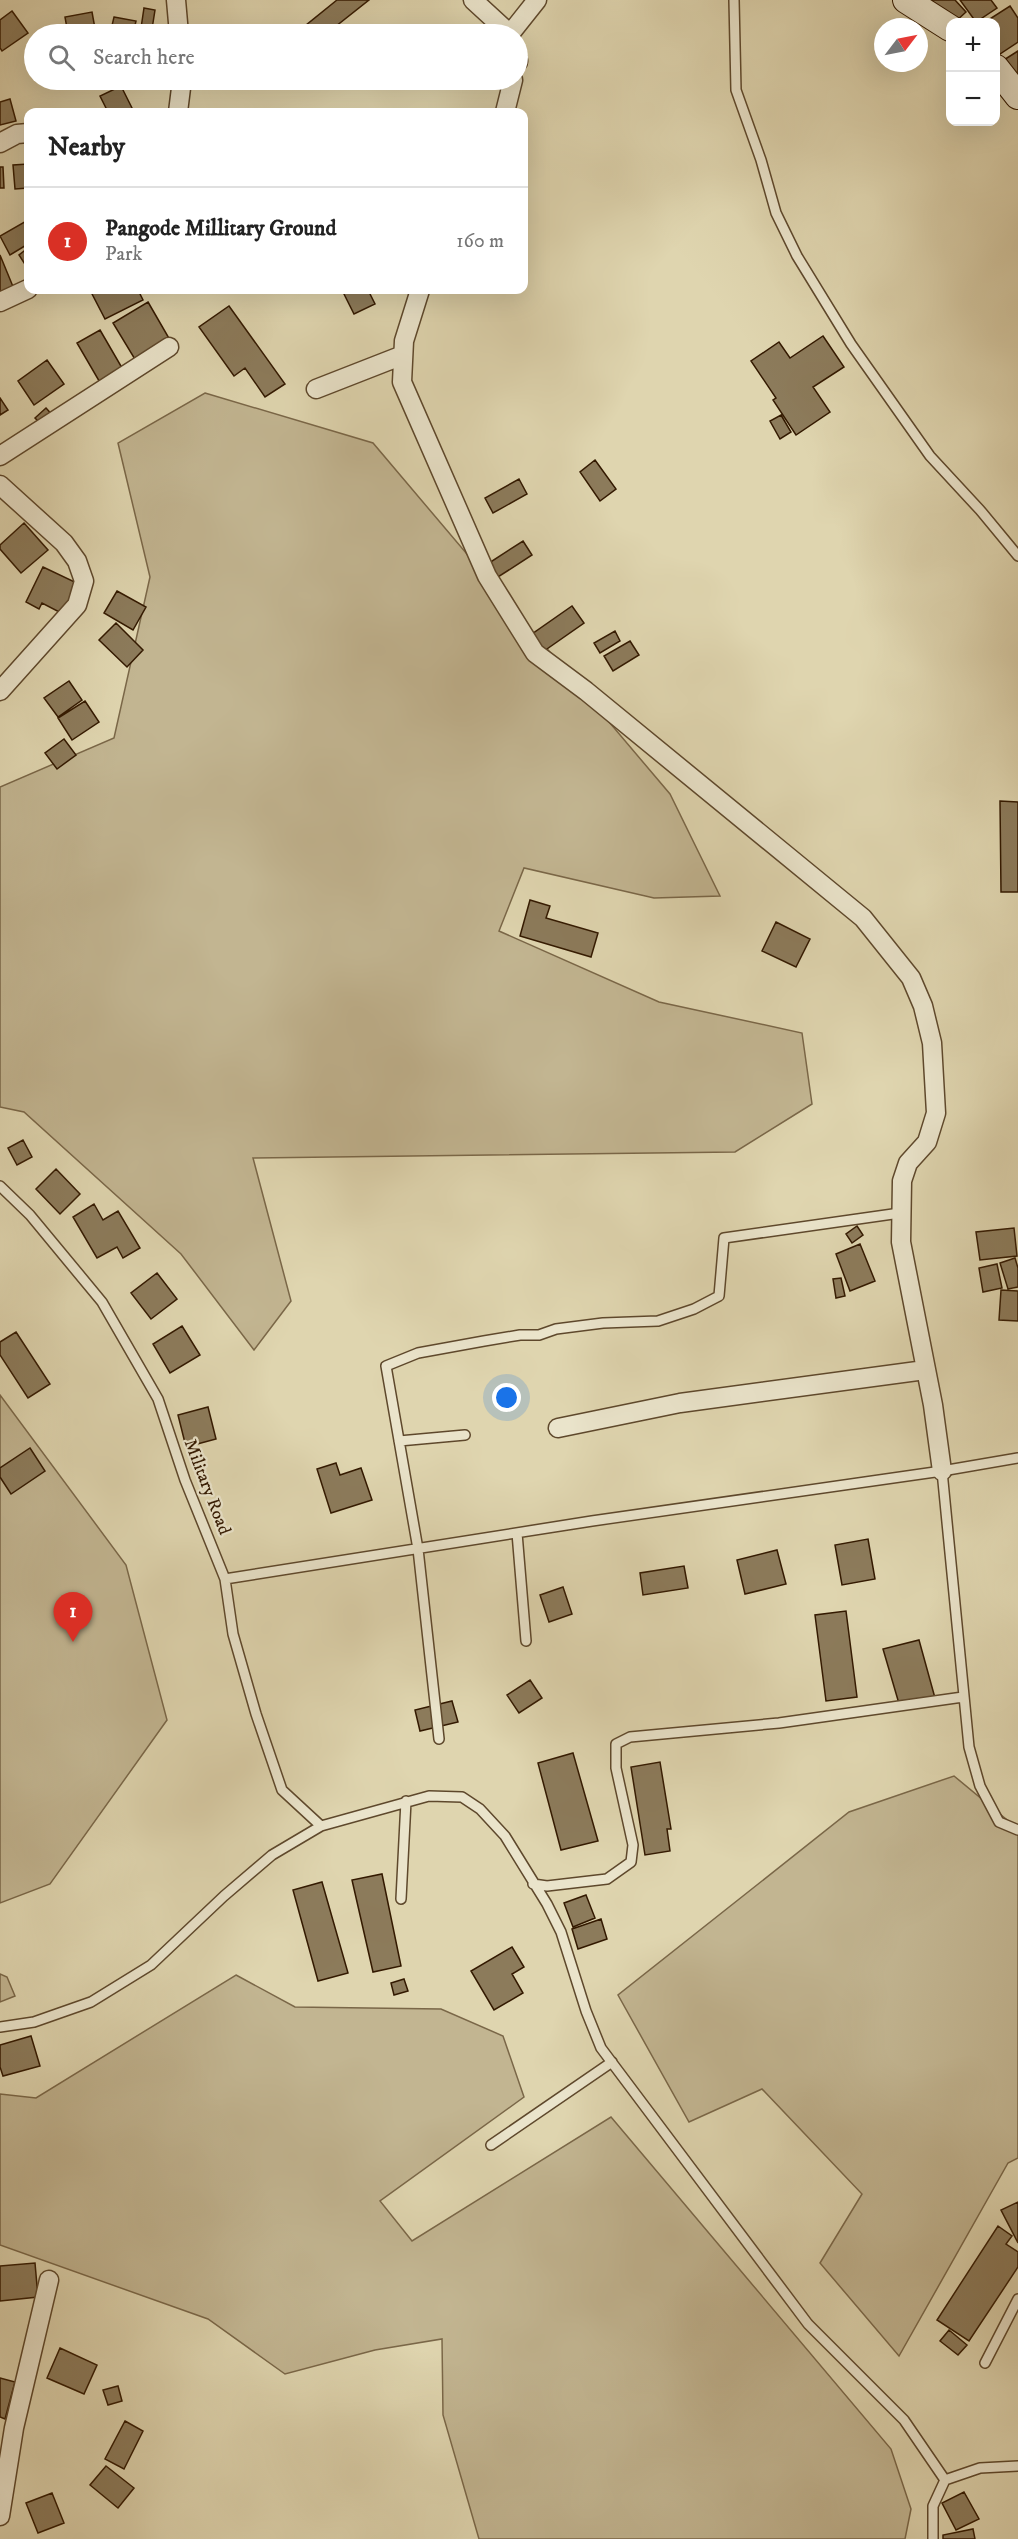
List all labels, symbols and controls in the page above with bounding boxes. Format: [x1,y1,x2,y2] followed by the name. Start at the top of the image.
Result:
[874,18,928,72] north arrow
[946,18,1000,126] map controls
[946,18,1000,72] button: +
[24,24,528,90] search box
[45,41,78,74] icon: search
[93,44,195,71] text: Search here
[946,72,1000,126] button: −
[48,131,125,164] text: Nearby
[105,215,336,242] text: Pangode Millitary Ground
[64,229,71,254] text: 1
[456,229,504,254] text: 160 m
[105,242,142,267] text: Park
[492,1383,521,1412] your location
[179,1436,235,1538] street label: Military Road
[54,1592,92,1642] pin: 1

